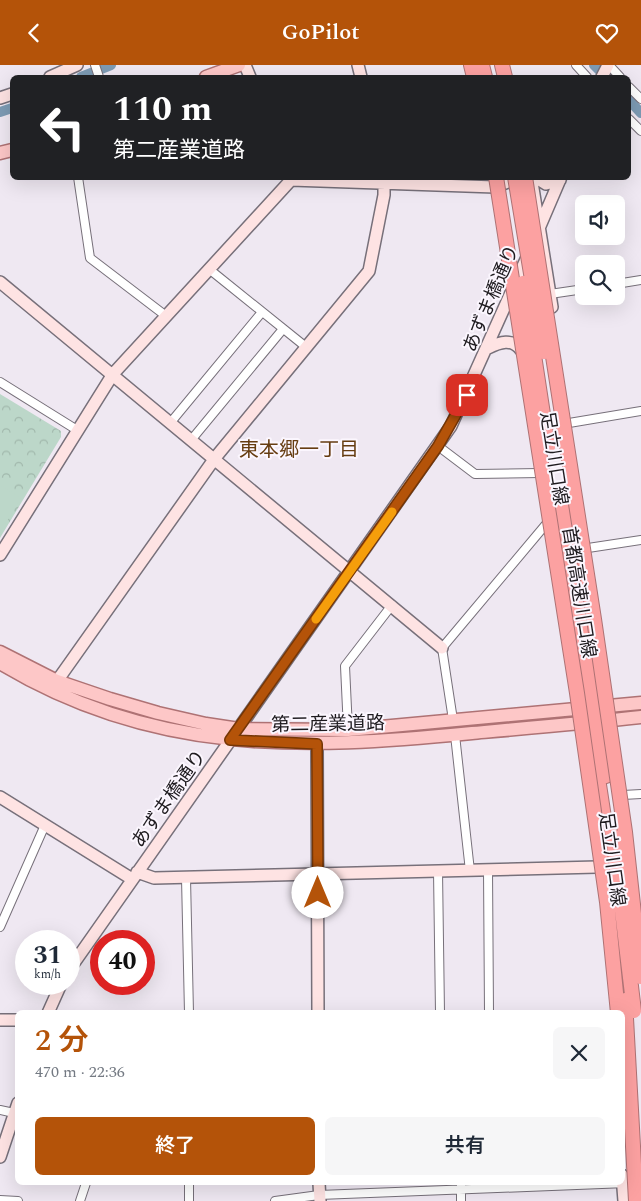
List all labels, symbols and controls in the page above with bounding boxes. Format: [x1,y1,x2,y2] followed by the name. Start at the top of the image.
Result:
[282,16,359,49] text: GoPilot
[20,19,48,47] icon: back
[593,19,621,47] icon: heart
[113,83,212,136] text: 110 m
[30,95,95,160] icon: left
[113,134,245,167] text: 第二産業道路
[575,195,625,305] map controls
[575,195,625,245] button: sound
[456,240,527,357] street label: あずま橋通り
[575,255,625,305] button: search
[446,374,488,416] pin
[453,381,481,409] icon: arrive
[532,409,575,507] street label: 足立川口線
[239,435,359,465] district label: 東本郷一丁目
[554,524,603,660] street label: 首都高速川口線
[271,709,385,740] street label: 第二産業道路
[125,744,214,854] street label: あずま橋通り
[591,810,632,908] street label: 足立川口線
[291,866,343,918] position arrow
[90,930,155,995] speed limit sign: 40
[33,937,62,975] text: 31
[34,965,61,984] text: km/h
[35,1018,89,1064] text: 2 分
[553,1027,605,1079] button: close
[35,1060,125,1084] text: 470 m · 22:36
[35,1117,315,1175] button: 終了
[325,1117,605,1175] button: 共有

